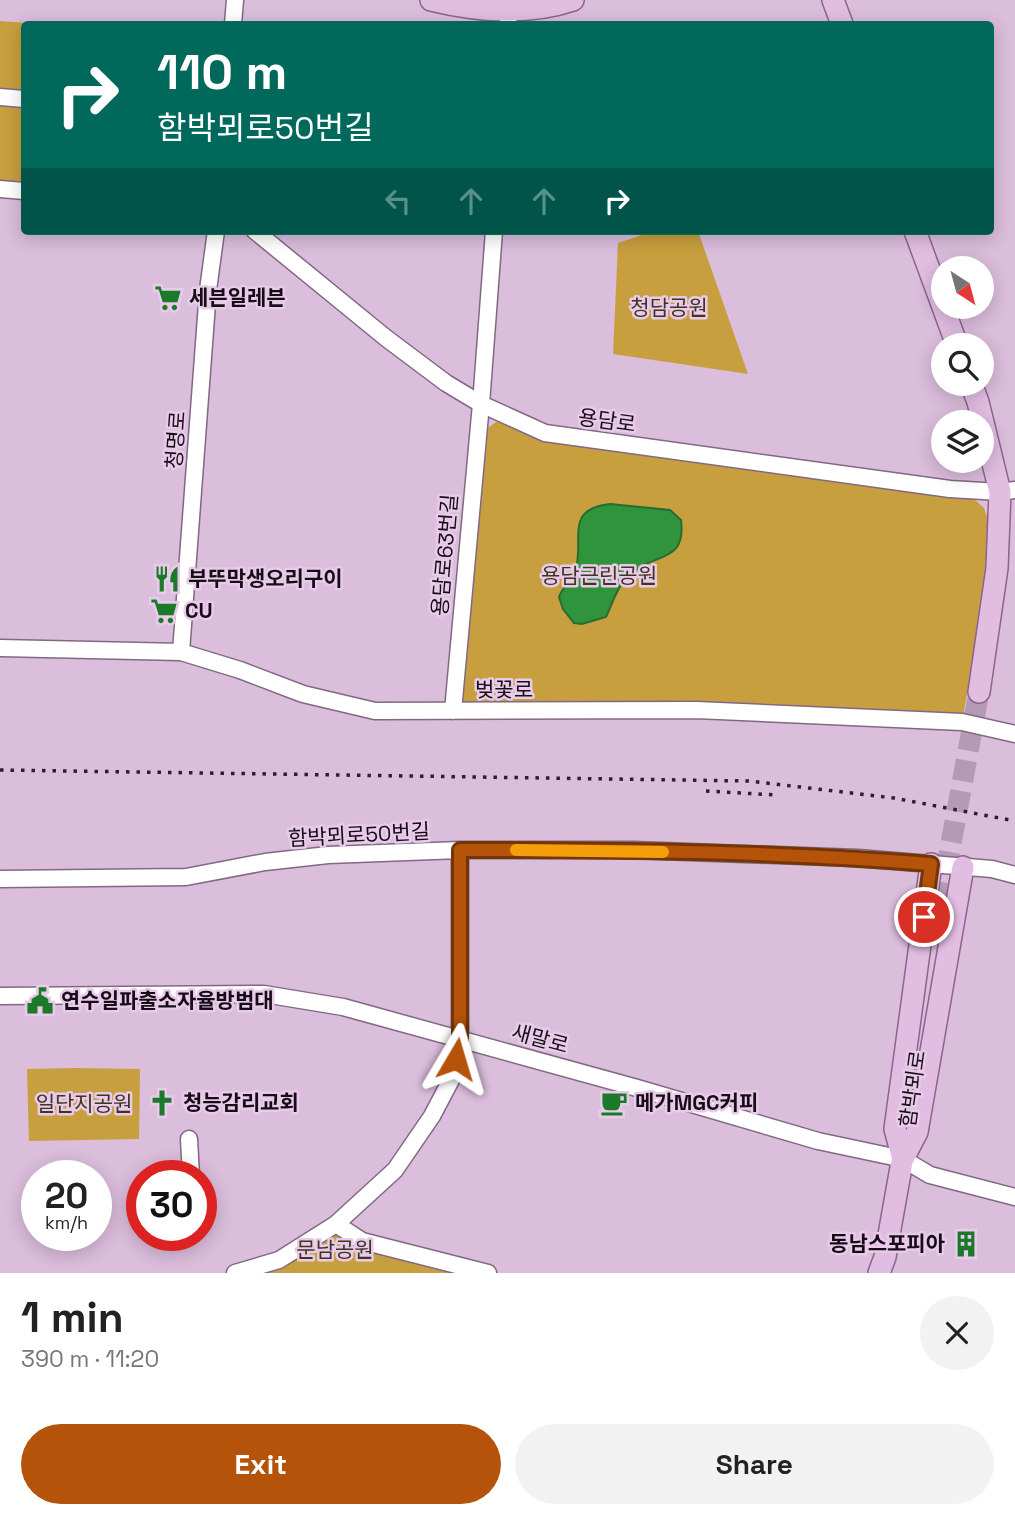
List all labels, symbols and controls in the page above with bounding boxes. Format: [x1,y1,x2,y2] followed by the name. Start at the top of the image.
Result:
[157,41,287,103] text: 110 m
[42,49,133,140] icon: right
[157,108,373,148] text: 함박뫼로50번길
[379,182,417,220] icon: left
[452,182,490,220] icon: ahead
[525,182,563,220] icon: ahead
[598,182,636,220] icon: right
[931,256,994,318] north arrow
[931,256,994,473] map controls
[153,283,183,313] supermarket icon: 세븐일레븐
[189,284,286,311] place label: 세븐일레븐
[630,294,708,321] park label: 청담공원
[931,333,994,396] button: search
[576,403,638,438] street label: 용담로
[160,410,191,470] street label: 청명로
[931,410,994,473] button: layers
[426,493,463,617] street label: 용담로63번길
[541,562,657,589] park label: 용담근린공원
[152,564,182,594] restaurant icon: 부뚜막생오리구이
[188,565,343,592] place label: 부뚜막생오리구이
[149,596,179,626] supermarket icon: CU
[185,597,213,624] place label: CU
[475,676,533,703] street label: 벚꽃로
[287,817,431,852] street label: 함박뫼로50번길
[894,887,954,947] pin
[905,898,943,936] icon: arrive
[25,986,55,1016] public building icon: 연수일파출소자율방범대
[61,987,274,1014] place label: 연수일파출소자율방범대
[509,1018,572,1059] street label: 새말로
[419,1022,493,1096] position arrow
[894,1049,931,1129] street label: 함박뫼로
[147,1088,177,1118] church icon: 청능감리교회
[599,1088,629,1118] cafe icon: 메가MGC커피
[183,1089,299,1116] place label: 청능감리교회
[635,1089,758,1116] place label: 메가MGC커피
[36,1090,132,1117] park label: 일단지공원
[126,1160,217,1251] speed limit sign: 30
[45,1174,88,1218] text: 20
[45,1211,88,1234] text: km/h
[951,1229,981,1259] building icon: 동남스포피아
[829,1230,945,1257] place label: 동남스포피아
[296,1236,374,1263] park label: 문남공원
[21,1291,124,1344] text: 1 min
[920,1296,994,1370] button: close
[21,1344,159,1374] text: 390 m · 11:20
[21,1424,501,1504] button: Exit
[515,1424,994,1504] button: Share

